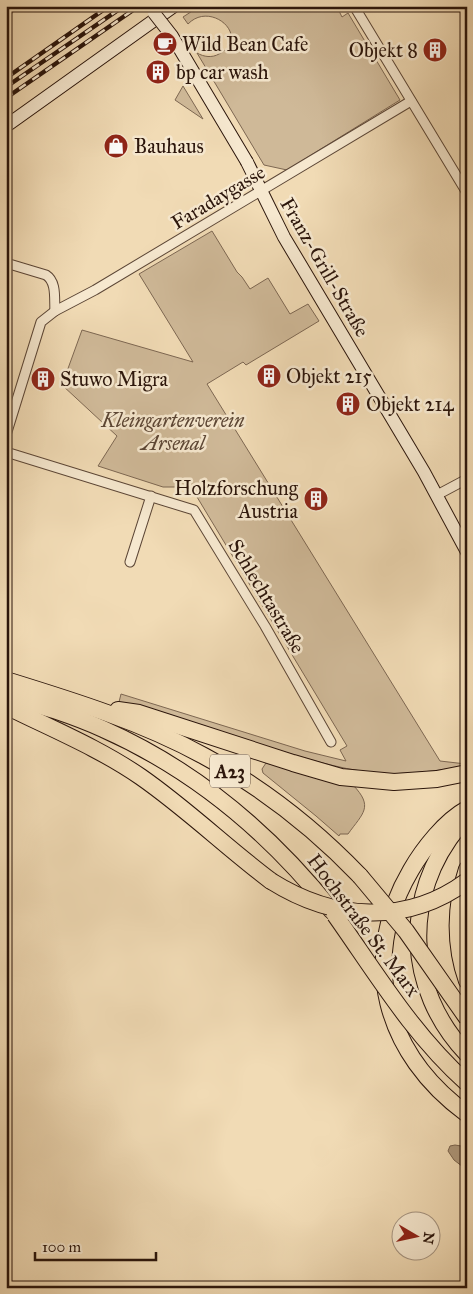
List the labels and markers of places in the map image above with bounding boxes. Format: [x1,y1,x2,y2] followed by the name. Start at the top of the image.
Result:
[152,31,178,57] cafe icon: Wild Bean Cafe
[182,32,308,56] place label: Wild Bean Cafe
[422,37,448,63] building icon: Objekt 8
[349,38,418,62] place label: Objekt 8
[145,59,171,85] building icon: bp car wash
[176,60,269,84] place label: bp car wash
[103,133,129,159] shop icon: Bauhaus
[134,134,204,158] place label: Bauhaus
[256,363,282,389] building icon: Objekt 215
[286,364,372,388] place label: Objekt 215
[30,366,56,392] building icon: Stuwo Migra
[60,367,169,392] place label: Stuwo Migra
[335,391,361,417] building icon: Objekt 214
[366,392,454,416] place label: Objekt 214
[174,476,299,523] place label: Holzforschung Austria
[303,486,329,512] building icon: Holzforschung Austria

